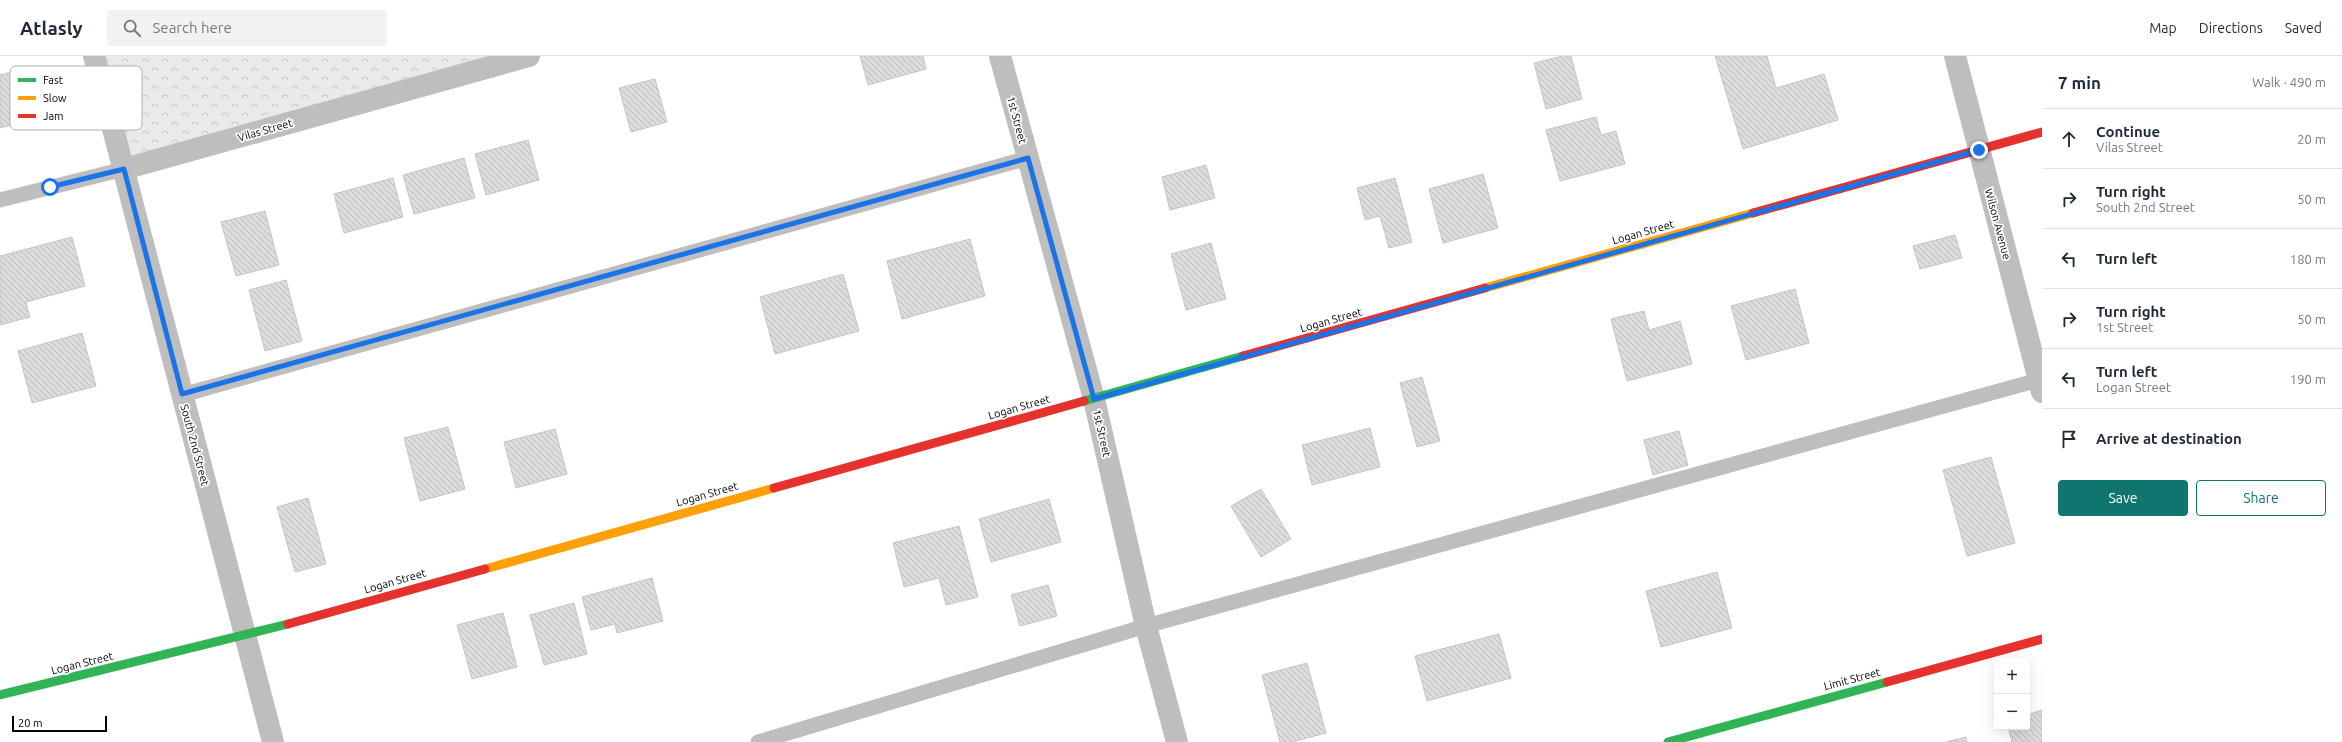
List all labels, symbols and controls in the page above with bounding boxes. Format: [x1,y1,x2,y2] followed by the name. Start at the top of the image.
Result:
[107,10,387,46] search box
[20,17,83,39] text: Atlasly
[121,17,143,39] icon: search
[153,19,232,36] text: Search here
[2149,20,2177,36] text: Map
[2199,20,2263,36] text: Directions
[2285,20,2322,36] text: Saved
[10,66,142,130] legend
[2058,73,2101,92] text: 7 min
[43,74,64,86] text: Fast
[2252,75,2326,89] text: Walk · 490 m
[43,92,67,104] text: Slow
[1005,95,1029,146] street label: 1st Street
[43,110,64,122] text: Jam
[236,116,294,144] street label: Vilas Street
[2096,123,2160,140] text: Continue
[2058,128,2080,150] icon: ahead
[2297,132,2326,146] text: 20 m
[2096,140,2163,154] text: Vilas Street
[1970,141,1988,159] route end
[41,178,59,196] route start
[2096,183,2166,200] text: Turn right
[1983,187,2013,261] street label: Wilson Avenue
[2058,188,2080,210] icon: right
[2297,192,2326,206] text: 50 m
[2096,200,2195,214] text: South 2nd Street
[1611,217,1676,247] street label: Logan Street
[2058,248,2080,270] icon: left
[2096,250,2157,267] text: Turn left
[2290,252,2326,266] text: 180 m
[2096,303,2166,320] text: Turn right
[1299,305,1364,335] street label: Logan Street
[2058,308,2080,330] icon: right
[2297,312,2326,326] text: 50 m
[2096,320,2153,334] text: 1st Street
[2096,363,2157,380] text: Turn left
[2058,368,2080,390] icon: left
[2290,372,2326,386] text: 190 m
[2096,380,2171,394] text: Logan Street
[987,392,1052,422] street label: Logan Street
[178,403,212,488] street label: South 2nd Street
[1091,408,1113,459] street label: 1st Street
[2058,428,2080,450] icon: arrive
[2096,430,2242,447] text: Arrive at destination
[675,479,740,509] street label: Logan Street
[2058,480,2188,516] button: Save
[2196,480,2326,516] button: Share
[363,566,428,596] street label: Logan Street
[50,649,115,677] street label: Logan Street
[1994,658,2030,730] map controls
[1994,658,2030,694] button: +
[1822,666,1882,692] street label: Limit Street
[1994,694,2030,730] button: −
[12,714,107,733] scale bar
[18,717,42,729] text: 20 m

